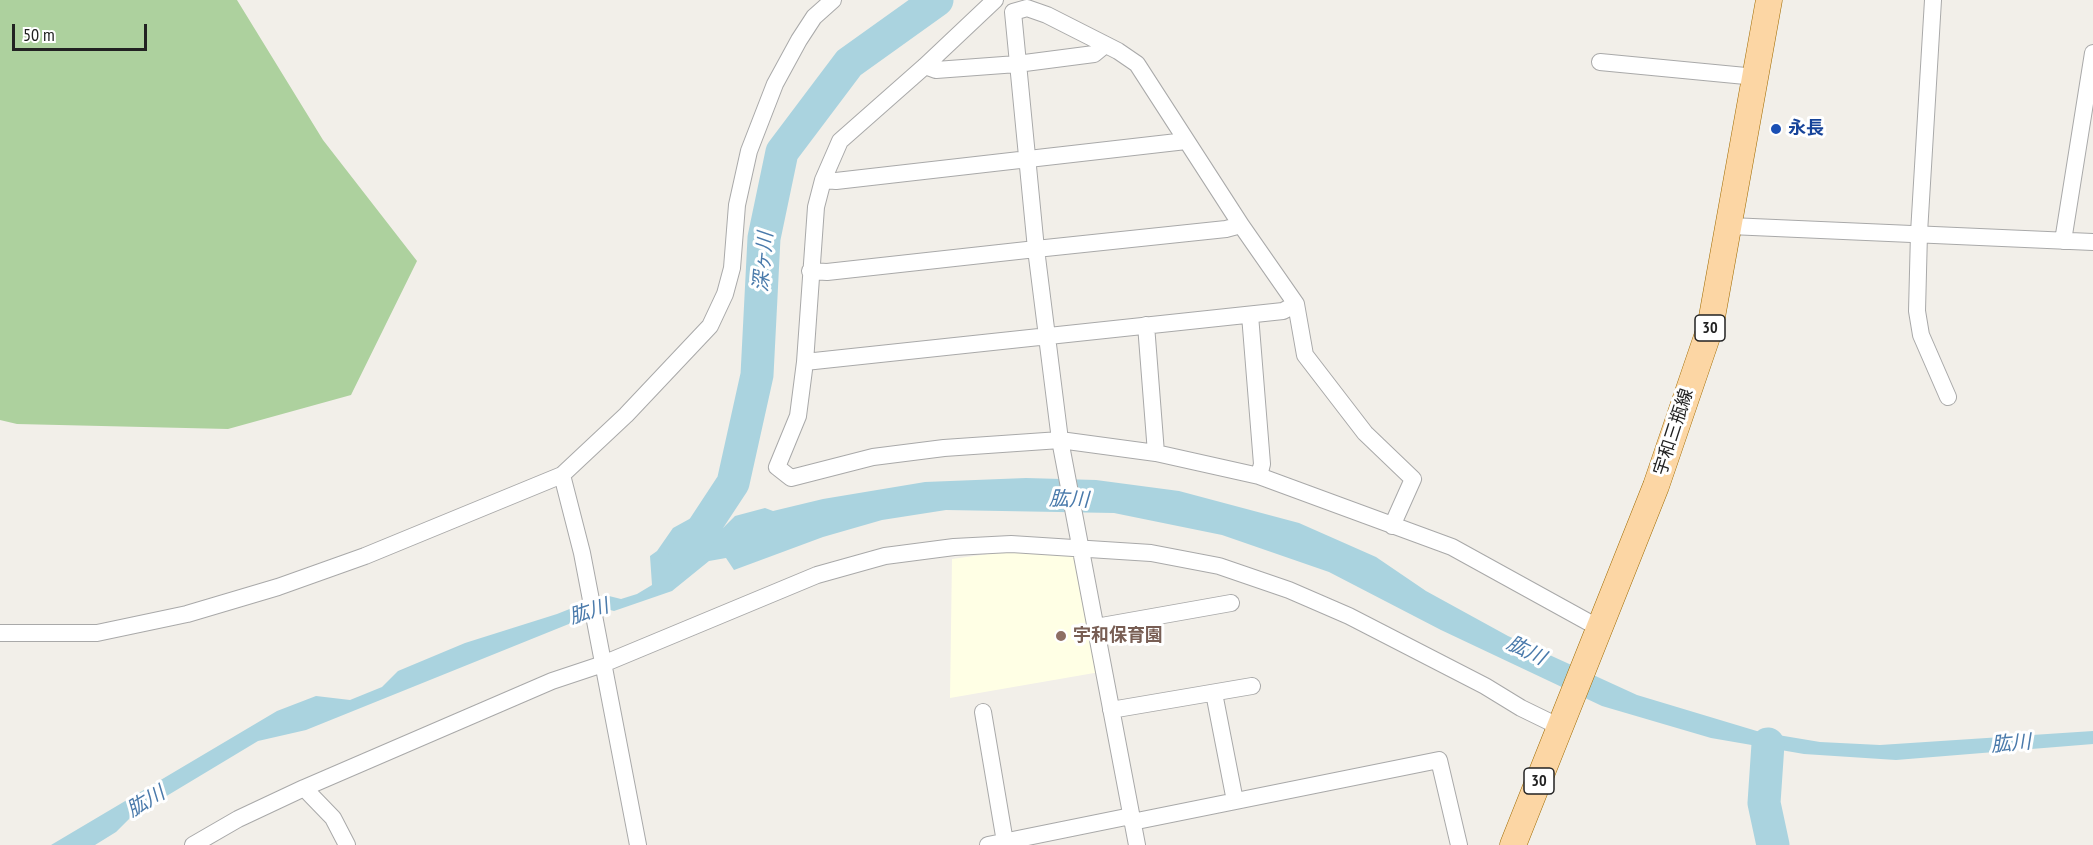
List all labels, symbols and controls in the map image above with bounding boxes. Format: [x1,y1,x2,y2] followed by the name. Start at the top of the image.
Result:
[15,12,150,50] scale bar
[23,23,55,46] text: 50 m
[1788,118,1824,140] place label: 永長
[1769,122,1783,136] marker: 永長
[749,231,779,293] water label: 深ヶ川
[1695,315,1725,341] road number: 30
[1650,386,1698,478] street label: 宇和三瓶線
[1049,487,1089,513] water label: 肱川
[566,594,612,630] water label: 肱川
[1073,625,1163,647] place label: 宇和保育園
[1054,629,1068,643] marker: 宇和保育園
[1503,631,1549,671] water label: 肱川
[1990,730,2032,758] water label: 肱川
[1524,768,1554,794] road number: 30
[123,781,169,823] water label: 肱川

